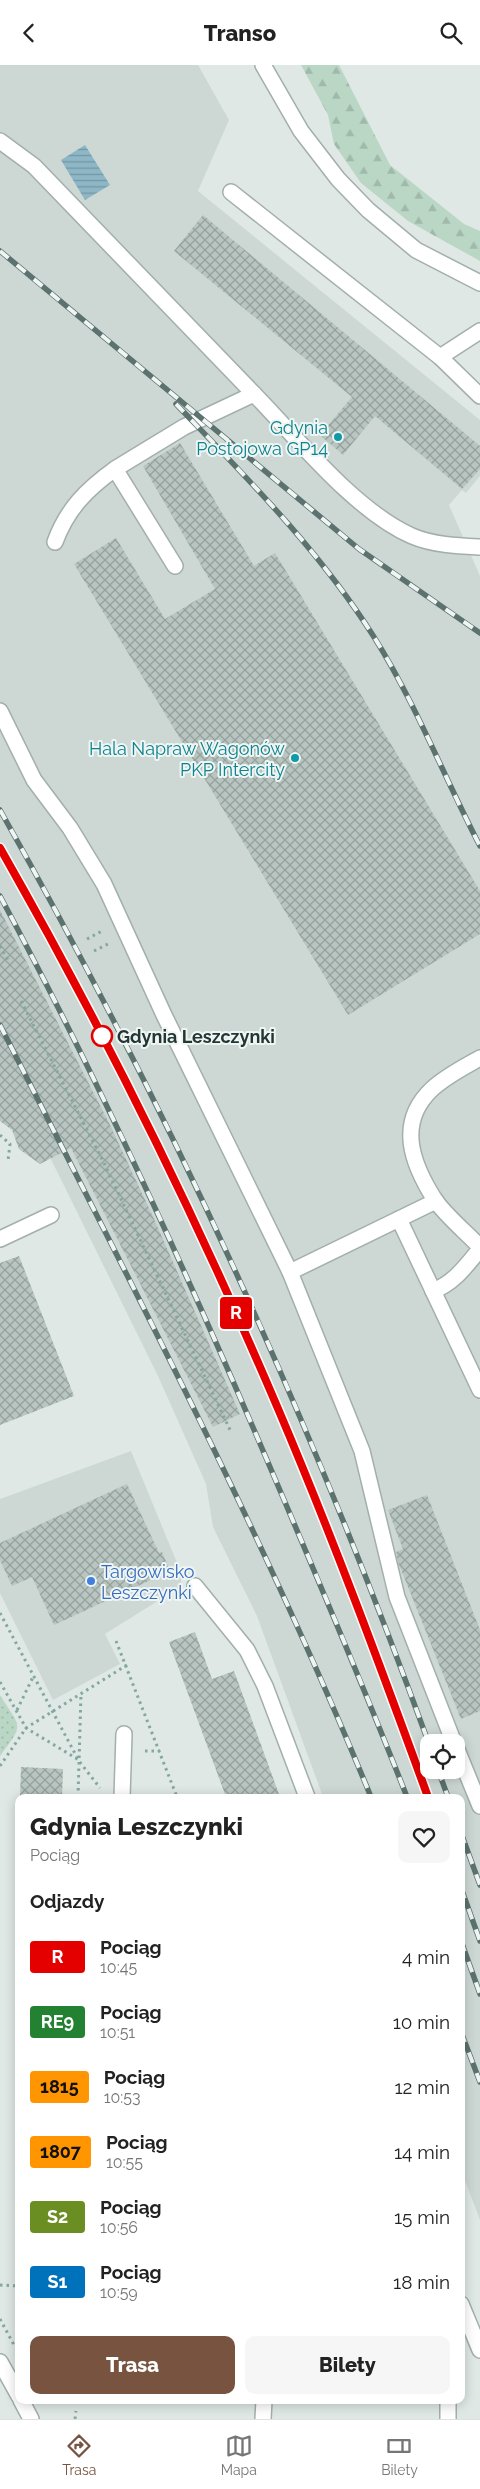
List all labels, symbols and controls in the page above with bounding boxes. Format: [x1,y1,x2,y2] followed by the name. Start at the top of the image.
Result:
[15,19,43,47] icon: back
[437,19,465,47] icon: search
[204,20,276,46] text: Transo
[196,417,328,459] place label: Gdynia Postojowa GP14
[332,431,344,443] marker: Gdynia Postojowa GP14
[89,738,285,780] place label: Hala Napraw Wagonów PKP Intercity
[289,752,301,764] marker: Hala Napraw Wagonów PKP Intercity
[91,1025,113,1047] marker: Gdynia Leszczynki
[117,1026,275,1047] place label: Gdynia Leszczynki
[220,1297,252,1329] line badge: R
[230,1302,242,1323] text: R
[101,1561,195,1603] place label: Targowisko Leszczynki
[85,1575,97,1587] marker: Targowisko Leszczynki
[420,1734,465,1779] map controls
[420,1734,465,1779] button: locate
[398,1811,450,1863] button: heart
[30,1812,243,1841] text: Gdynia Leszczynki
[30,1846,80,1865] text: Pociąg
[30,1890,104,1912] text: Odjazdy
[100,1936,162,1958] text: Pociąg
[52,1946,63,1967] text: R
[402,1946,450,1968] text: 4 min
[100,1958,137,1977] text: 10:45
[100,2001,162,2023] text: Pociąg
[41,2011,74,2032] text: RE9
[393,2011,450,2033] text: 10 min
[100,2023,135,2042] text: 10:51
[104,2066,165,2088] text: Pociąg
[40,2076,79,2097] text: 1815
[394,2076,450,2098] text: 12 min
[104,2088,141,2107] text: 10:53
[106,2131,168,2153] text: Pociąg
[40,2141,81,2162] text: 1807
[394,2141,450,2163] text: 14 min
[106,2153,143,2172] text: 10:55
[100,2196,162,2218] text: Pociąg
[47,2206,68,2227] text: S2
[394,2206,450,2228] text: 15 min
[100,2218,138,2237] text: 10:56
[100,2261,162,2283] text: Pociąg
[48,2271,67,2292] text: S1
[393,2271,450,2293] text: 18 min
[100,2283,138,2302] text: 10:59
[30,2336,235,2394] button: Trasa
[245,2336,450,2394] button: Bilety
[62,2432,96,2478] tab: Trasa
[221,2432,257,2478] tab: Mapa
[381,2432,418,2478] tab: Bilety

